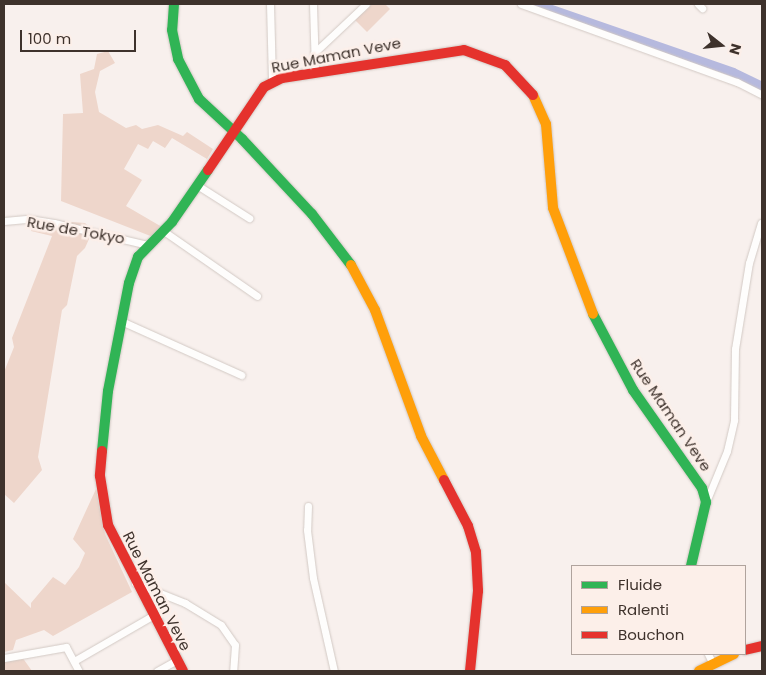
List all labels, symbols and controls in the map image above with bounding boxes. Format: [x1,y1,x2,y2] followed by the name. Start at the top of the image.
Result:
[22,20,139,52] scale bar
[696,20,746,70] north arrow
[28,28,71,49] text: 100 m
[270,34,402,76] street label: Rue Maman Veve
[724,41,746,57] text: N
[26,213,126,247] street label: Rue de Tokyo
[627,355,715,475] street label: Rue Maman Veve
[119,528,195,654] street label: Rue Maman Veve
[571,565,746,655] legend
[618,574,662,595] text: Fluide
[618,599,669,620] text: Ralenti
[618,624,684,645] text: Bouchon

